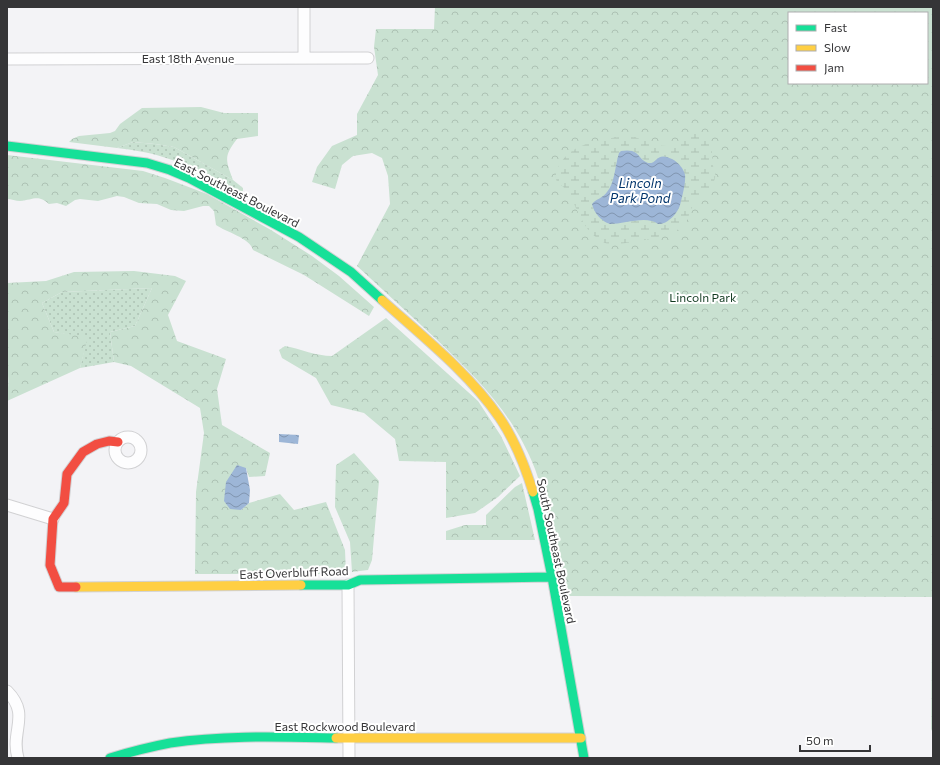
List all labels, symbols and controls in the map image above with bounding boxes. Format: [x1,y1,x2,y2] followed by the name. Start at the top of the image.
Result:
[788,12,928,84] legend
[824,20,847,34] text: Fast
[824,40,851,54] text: Slow
[142,51,234,65] street label: East 18th Avenue
[824,60,844,75] text: Jam
[172,154,302,230] street label: East Southeast Boulevard
[610,175,671,206] water label: Lincoln Park Pond
[669,290,737,304] park label: Lincoln Park
[535,477,579,625] street label: South Southeast Boulevard
[239,563,349,581] street label: East Overbluff Road
[275,719,416,733] street label: East Rockwood Boulevard
[800,727,870,753] scale bar
[806,733,834,747] text: 50 m

